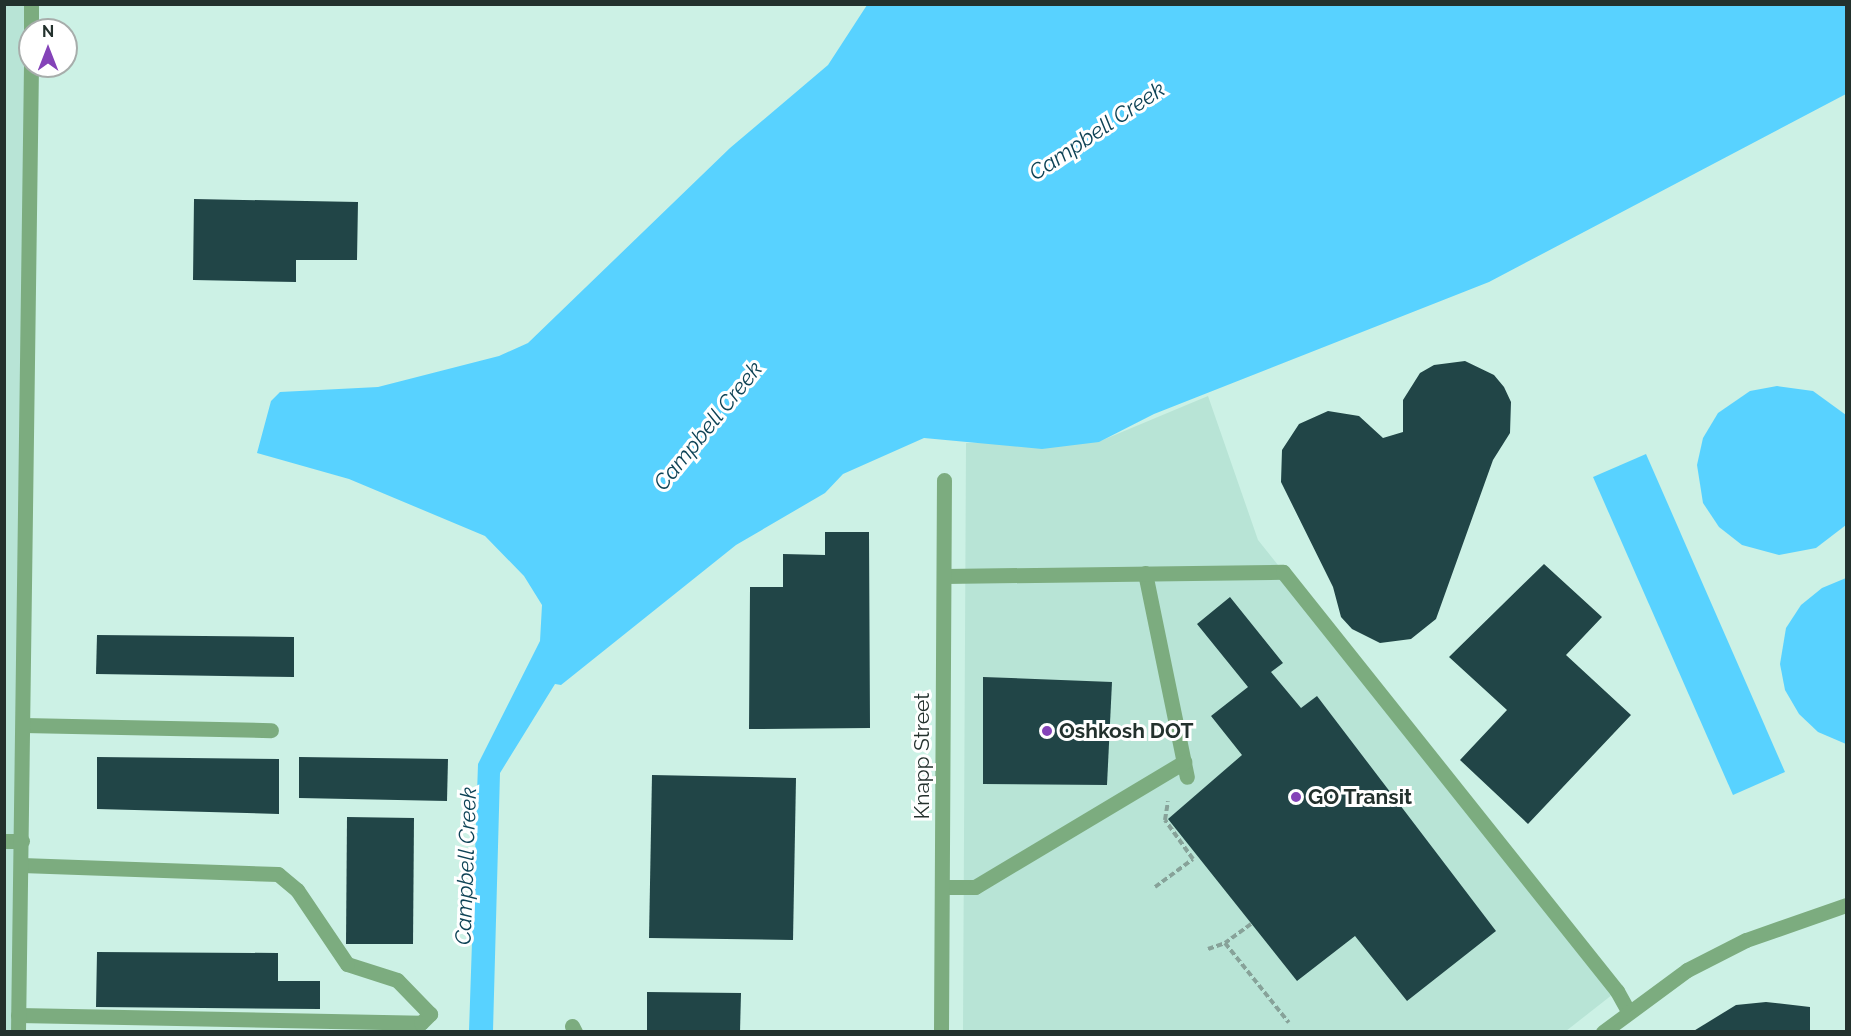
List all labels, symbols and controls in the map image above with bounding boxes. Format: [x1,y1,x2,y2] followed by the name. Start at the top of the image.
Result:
[18,18,78,78] north arrow
[42,22,54,41] text: N
[1024,76,1170,186] water label: Campbell Creek
[648,356,768,496] water label: Campbell Creek
[909,693,935,819] street label: Knapp Street
[1059,718,1193,744] place label: Oshkosh DOT
[1040,724,1054,738] marker: Oshkosh DOT
[1308,784,1413,810] place label: GO Transit
[450,786,482,946] water label: Campbell Creek
[1289,790,1303,804] marker: GO Transit

